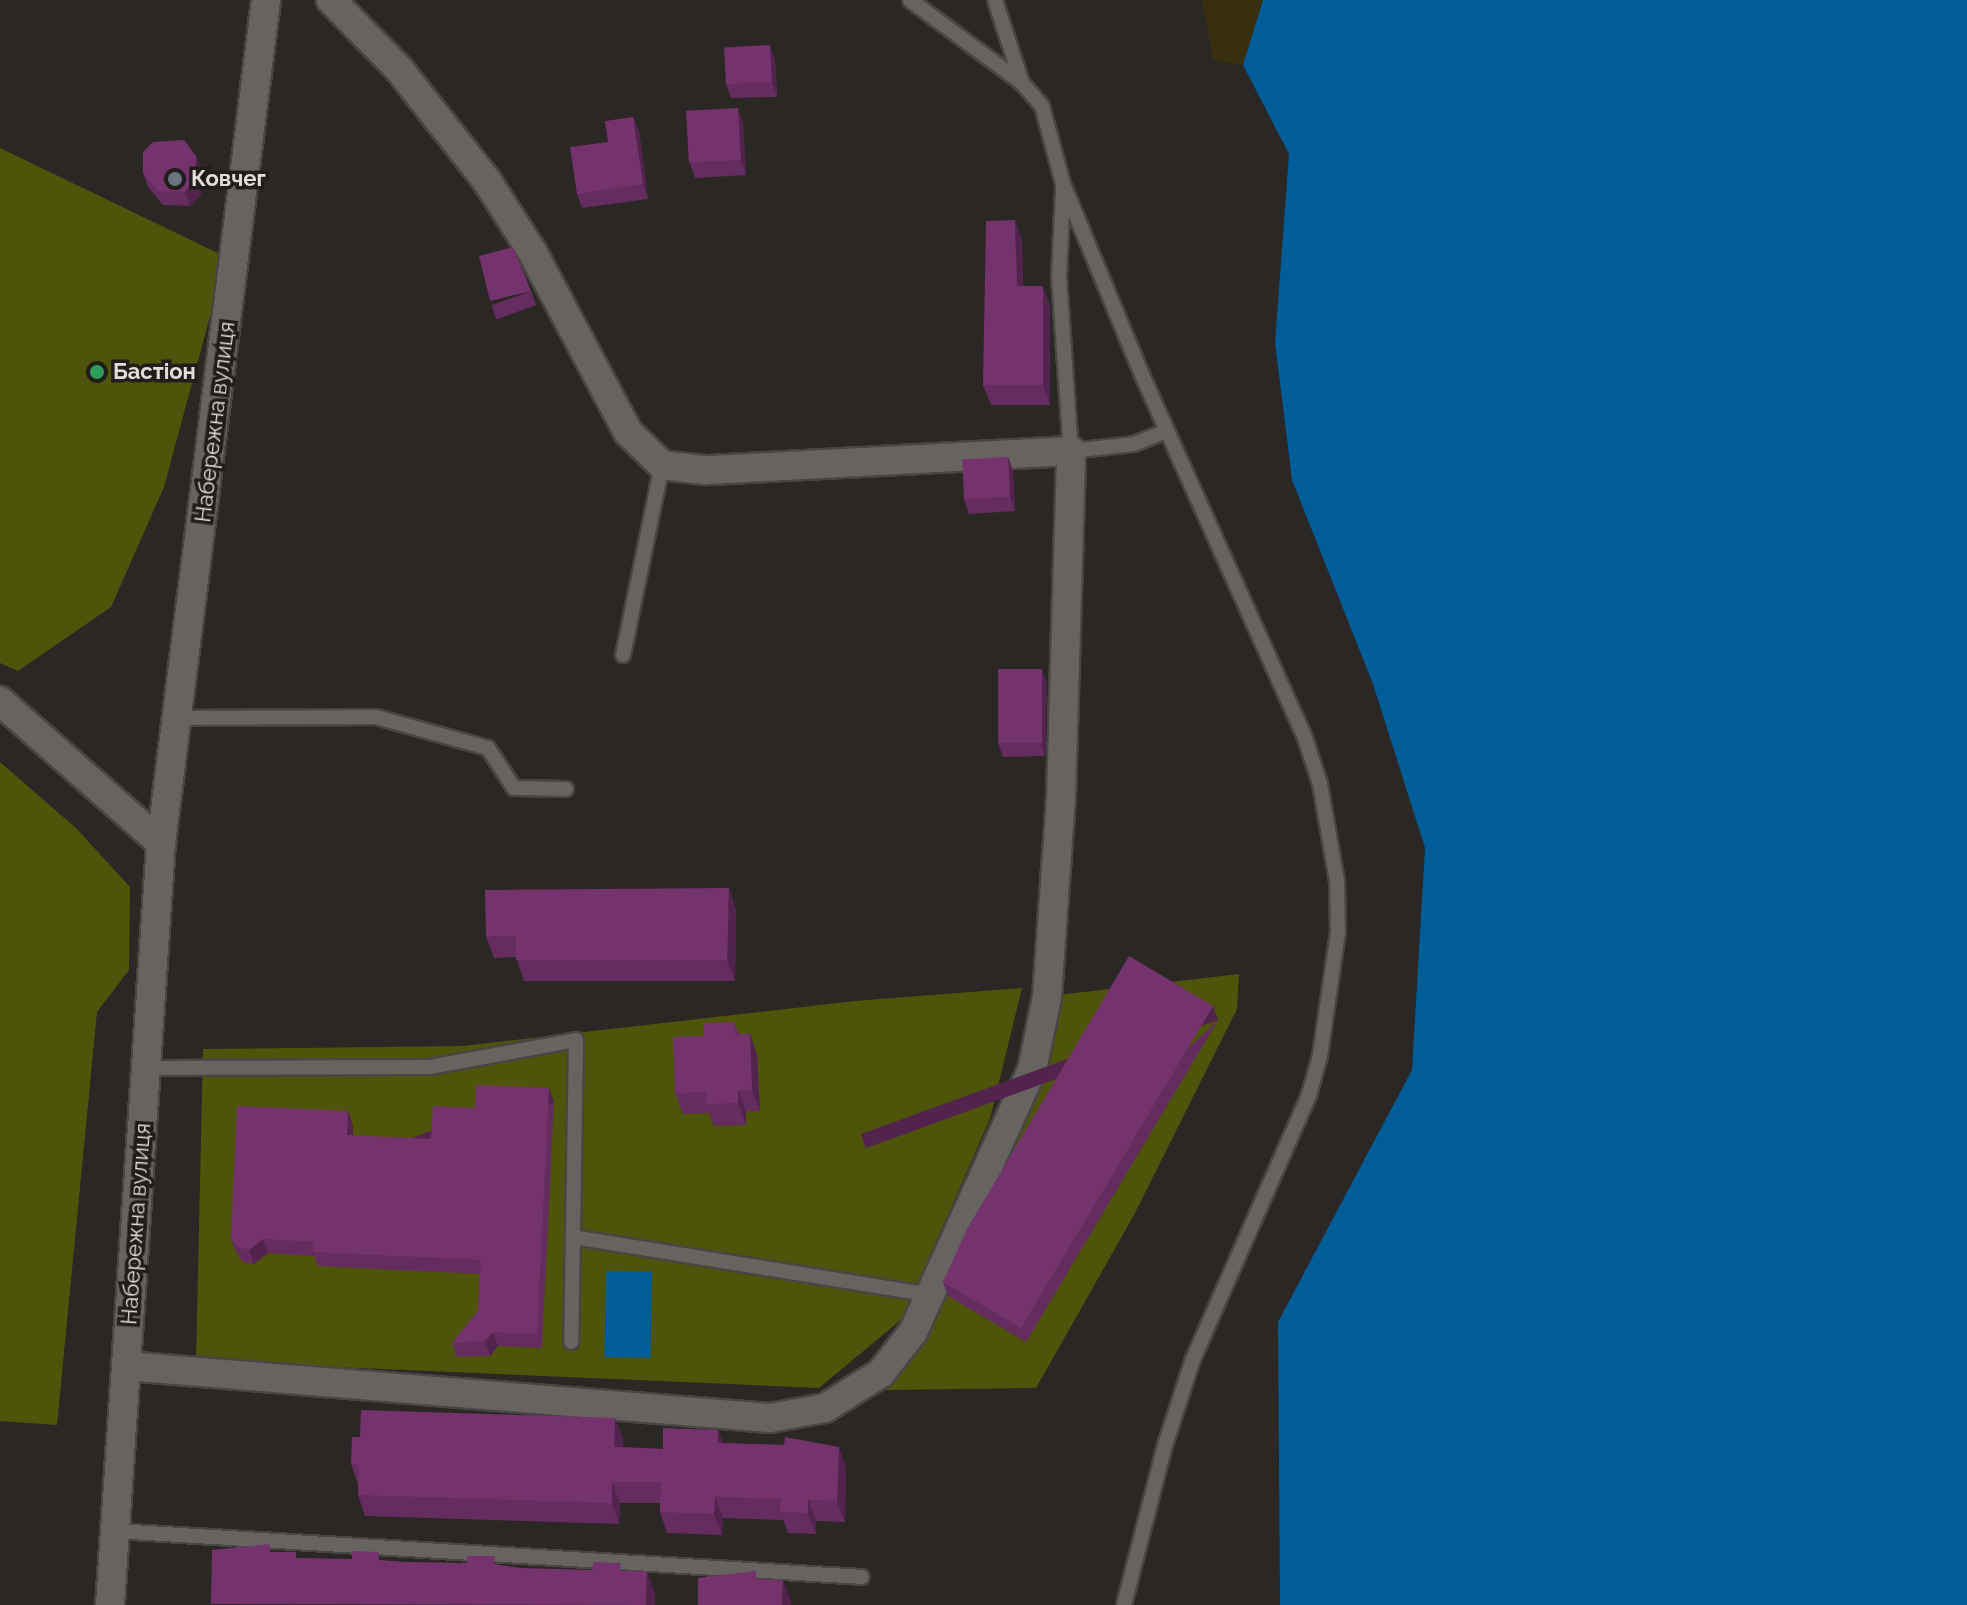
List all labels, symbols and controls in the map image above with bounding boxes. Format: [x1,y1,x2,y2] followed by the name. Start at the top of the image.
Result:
[191,166,266,192] place label: Ковчег
[166,170,184,188] marker: Ковчег
[190,320,240,524] street label: Набережна вулиця
[113,359,196,385] place label: Бастіон
[88,363,106,381] marker: Бастіон
[116,1122,156,1326] street label: Набережна вулиця

